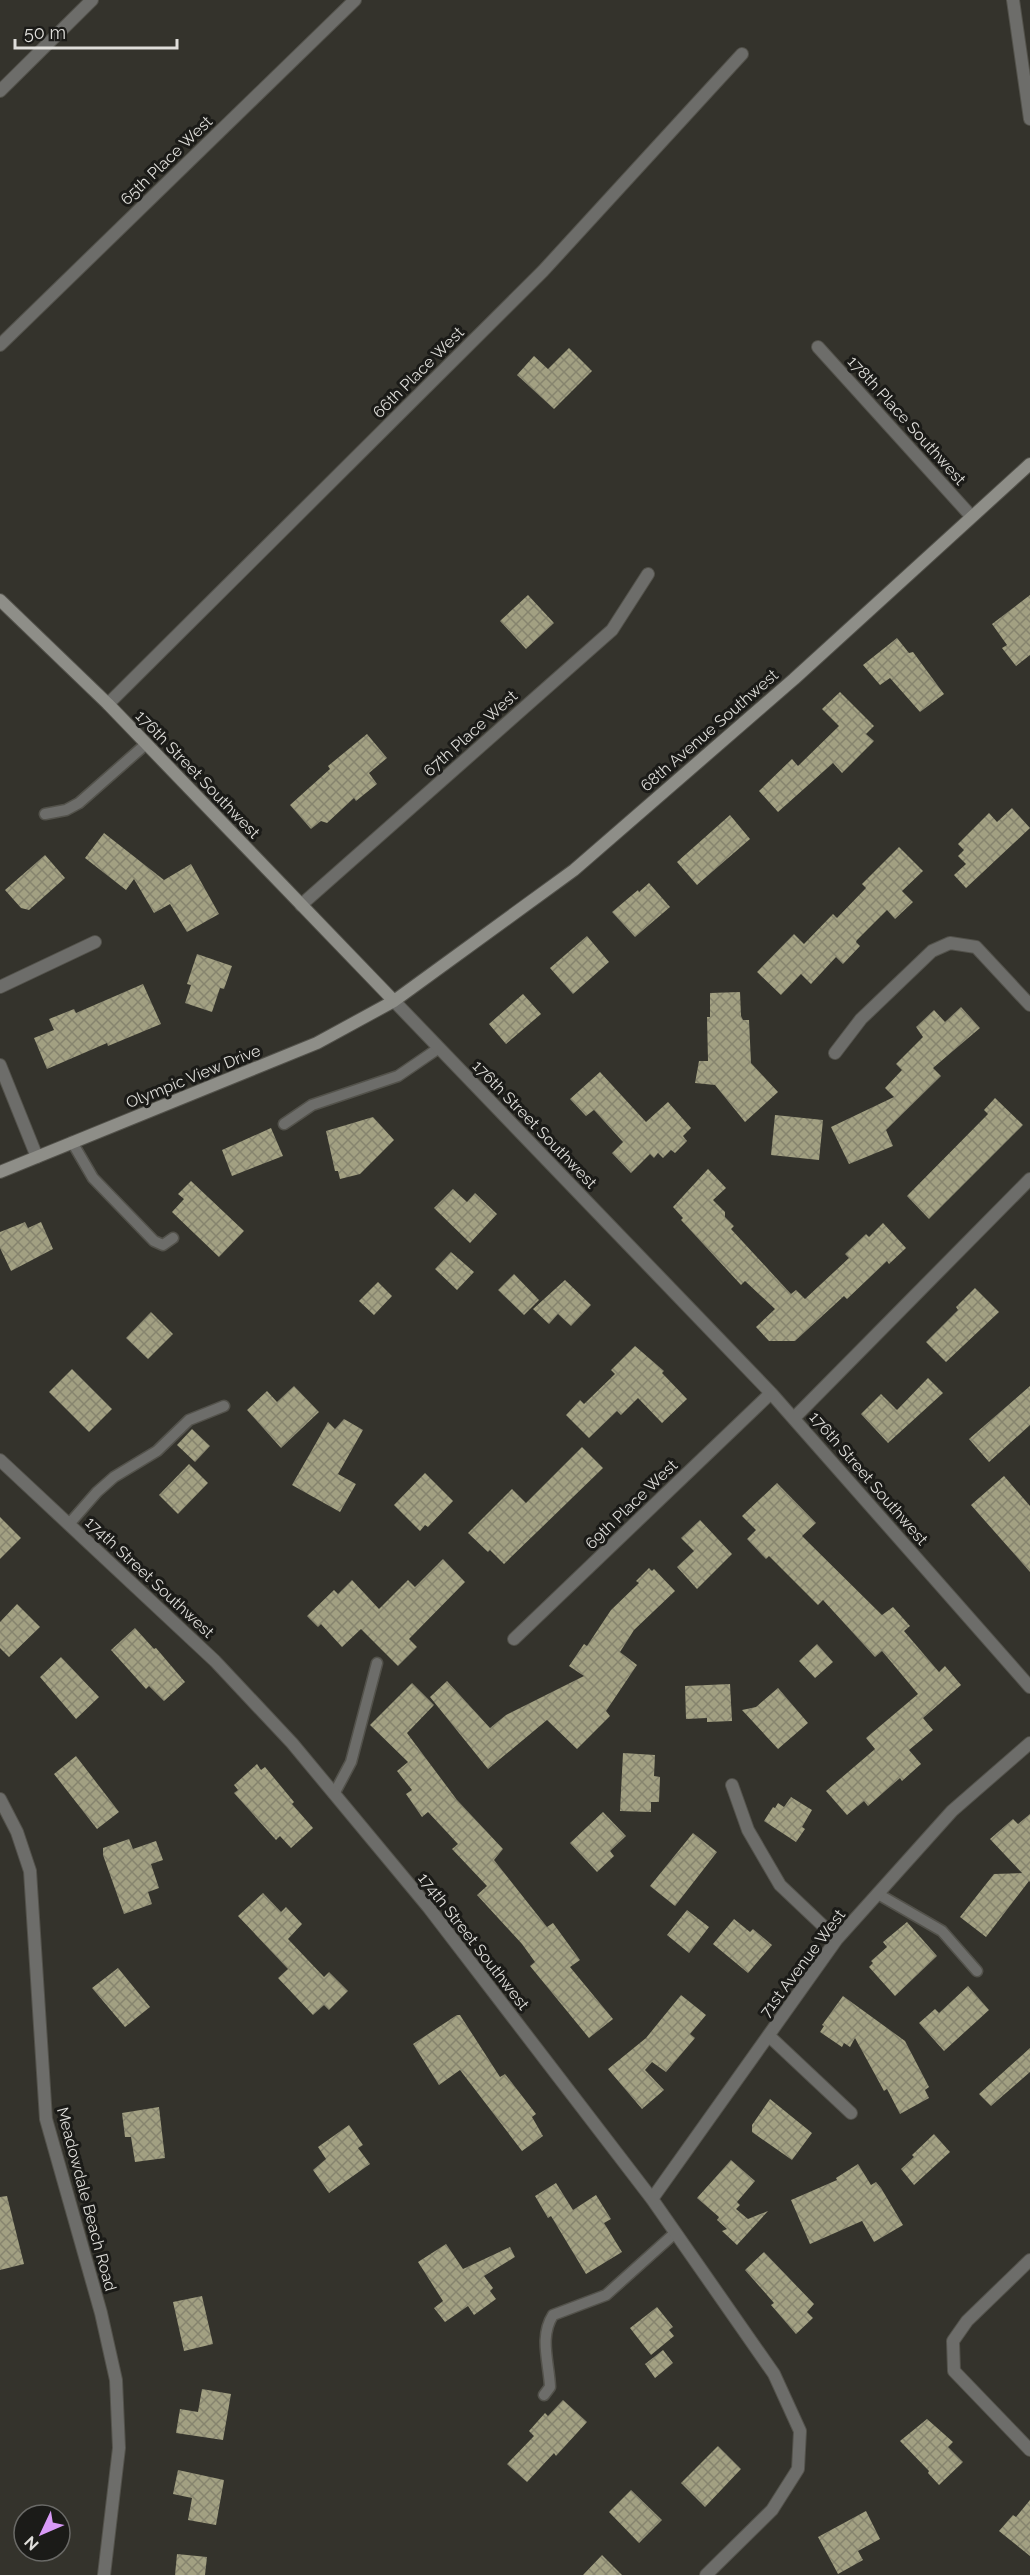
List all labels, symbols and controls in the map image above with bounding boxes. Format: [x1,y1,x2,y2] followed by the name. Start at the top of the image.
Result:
[15,12,177,50] scale bar
[24,22,66,43] text: 50 m
[117,111,217,209] street label: 65th Place West
[369,322,468,422] street label: 66th Place West
[844,352,970,489] street label: 178th Place Southwest
[637,665,782,795] street label: 68th Avenue Southwest
[419,686,522,781] street label: 67th Place West
[132,706,264,843] street label: 176th Street Southwest
[123,1041,263,1112] street label: Olympic View Drive
[469,1056,601,1193] street label: 176th Street Southwest
[805,1408,932,1549] street label: 176th Street Southwest
[581,1455,682,1553] street label: 69th Place West
[81,1513,218,1642] street label: 174th Street Southwest
[414,1869,533,2014] street label: 174th Street Southwest
[756,1905,849,2021] street label: 71st Avenue West
[53,2105,120,2293] street label: Meadowdale Beach Road
[12,2503,72,2563] north arrow
[20,2532,43,2554] text: N

